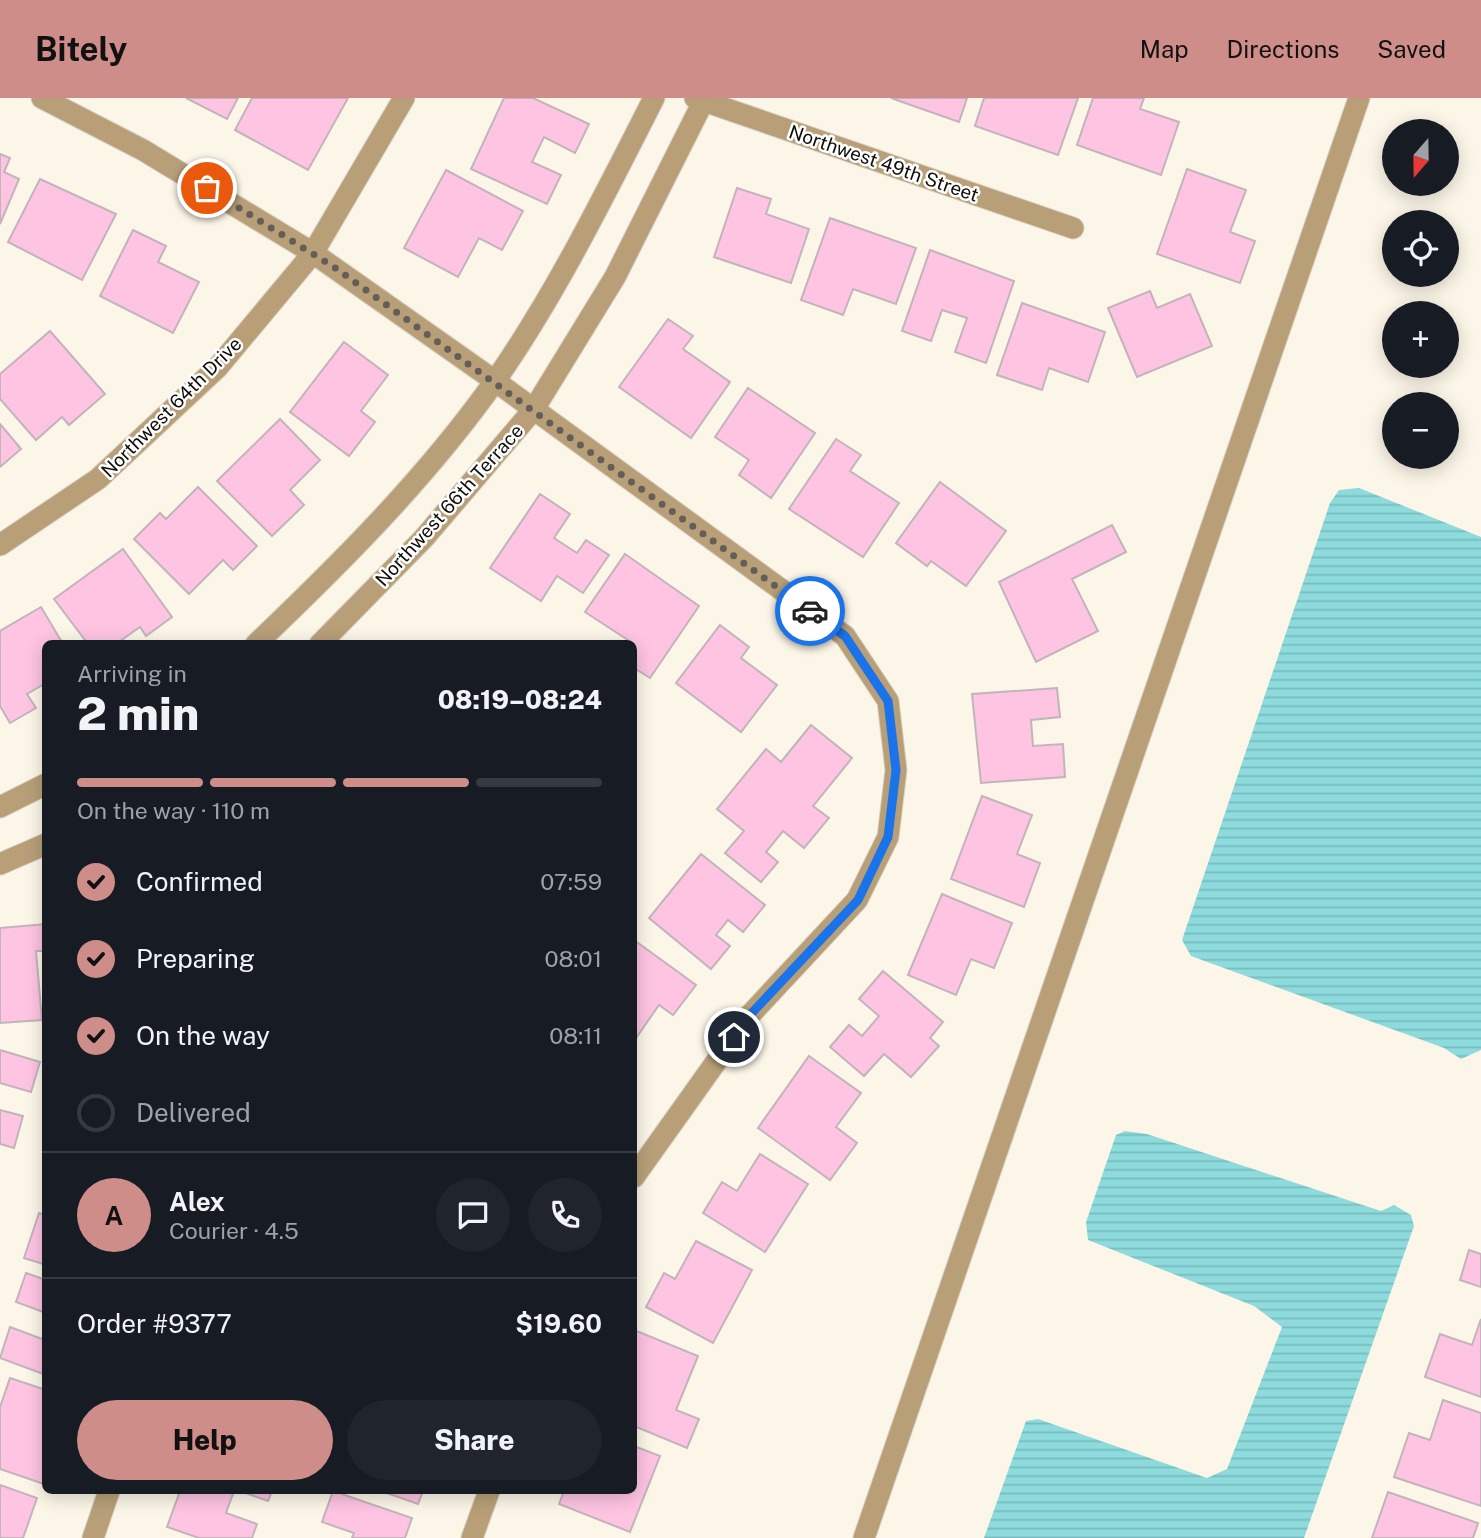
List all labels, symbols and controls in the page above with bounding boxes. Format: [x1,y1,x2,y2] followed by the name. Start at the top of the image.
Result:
[35,30,127,68] text: Bitely
[1140,35,1189,63] text: Map
[1227,35,1339,63] text: Directions
[1377,35,1446,63] text: Saved
[1382,119,1460,196] north arrow
[1382,119,1459,469] map controls
[786,120,982,206] street label: Northwest 49th Street
[177,158,237,218] pin
[188,169,226,207] icon: bag
[1382,210,1459,287] button: locate
[1382,301,1459,378] button: +
[96,332,246,482] street label: Northwest 64th Drive
[1382,392,1459,469] button: −
[371,420,527,590] street label: Northwest 66th Terrace
[775,576,845,646] courier
[791,592,829,630] icon: car
[77,660,187,687] text: Arriving in
[438,684,602,715] text: 08:19–08:24
[77,686,199,740] text: 2 min
[77,797,270,824] text: On the way · 110 m
[77,863,115,901] icon: check
[136,866,263,897] text: Confirmed
[540,868,602,895] text: 07:59
[77,940,115,978] icon: check
[136,943,255,974] text: Preparing
[545,945,602,972] text: 08:01
[704,1007,764,1067] pin
[77,1017,115,1055] icon: check
[715,1018,753,1056] icon: home
[136,1020,270,1051] text: On the way
[549,1022,602,1049] text: 08:11
[136,1097,251,1128] text: Delivered
[436,1178,510,1252] button: chat
[528,1178,602,1252] button: phone
[169,1186,225,1217] text: Alex
[105,1200,123,1231] text: A
[169,1217,299,1244] text: Courier · 4.5
[77,1308,232,1339] text: Order #9377
[515,1308,602,1339] text: $19.60
[77,1400,333,1480] button: Help
[347,1400,602,1480] button: Share

